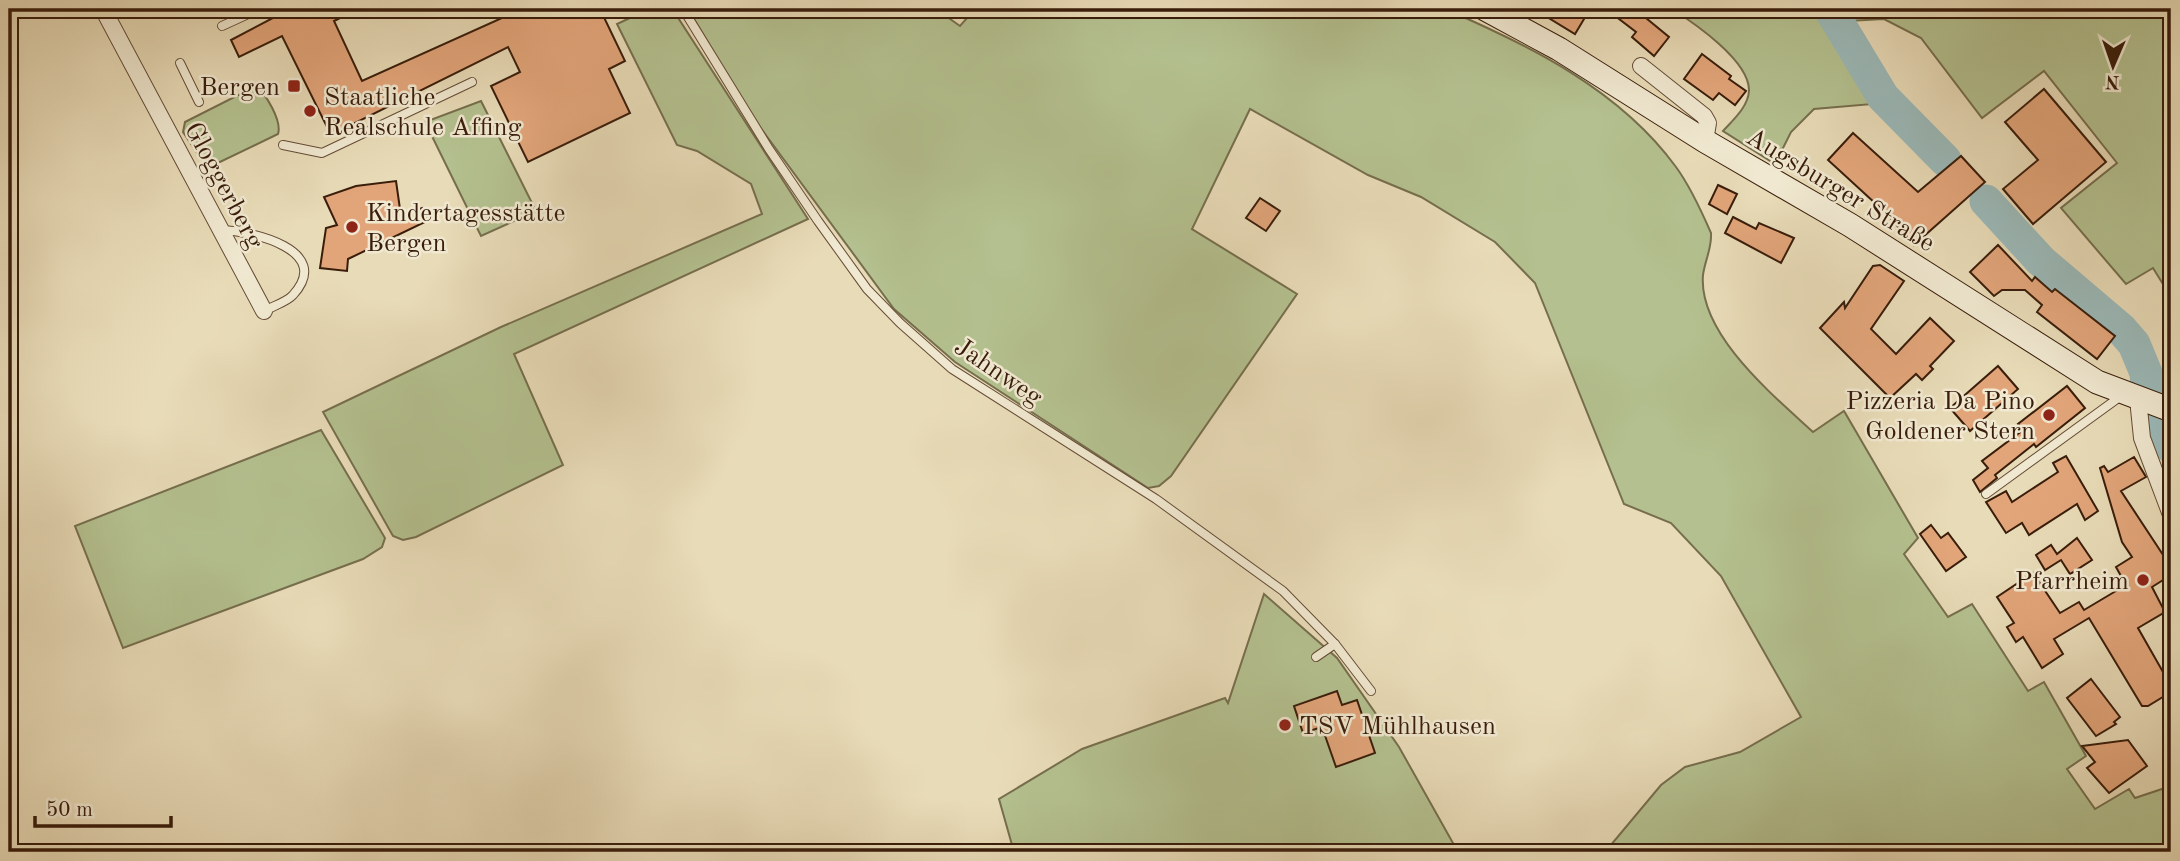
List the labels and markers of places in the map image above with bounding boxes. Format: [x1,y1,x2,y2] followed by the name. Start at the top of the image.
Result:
[199,75,280,101] place label: Bergen
[286,78,302,94] marker: Bergen
[324,85,522,141] place label: Staatliche Realschule Affing
[302,103,318,119] marker: Staatliche Realschule Affing
[366,201,566,257] place label: Kindertagesstätte Bergen
[344,219,360,235] marker: Kindertagesstätte Bergen
[1846,389,2035,445] place label: Pizzeria Da Pino Goldener Stern
[2041,407,2057,423] marker: Pizzeria Da Pino Goldener Stern
[2015,569,2129,595] place label: Pfarrheim
[2135,572,2151,588] marker: Pfarrheim
[1299,714,1496,740] place label: TSV Mühlhausen
[1277,717,1293,733] marker: TSV Mühlhausen

